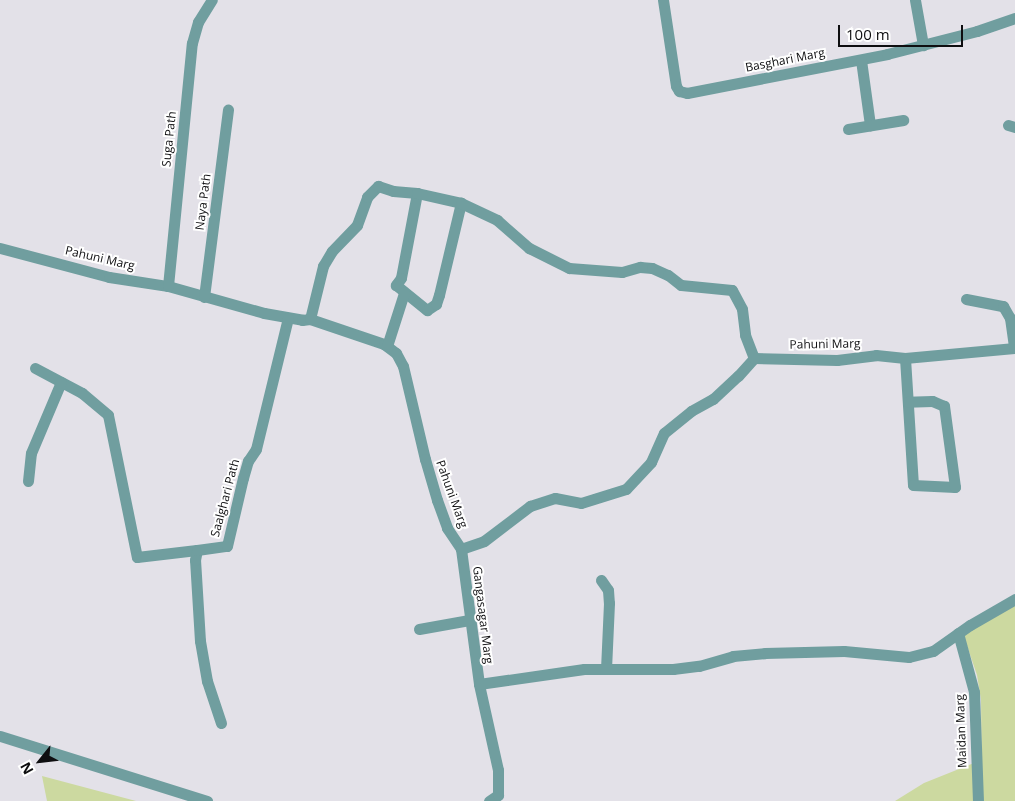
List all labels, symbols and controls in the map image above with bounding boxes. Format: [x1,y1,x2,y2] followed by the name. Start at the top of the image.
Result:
[840,15,965,47] scale bar
[846,24,890,44] text: 100 m
[744,45,826,75] street label: Basghari Marg
[159,111,179,167] street label: Suga Path
[192,173,214,231] street label: Naya Path
[64,243,136,273] street label: Pahuni Marg
[789,336,861,352] street label: Pahuni Marg
[208,457,242,539] street label: Saalghari Path
[433,458,471,530] street label: Pahuni Marg
[470,565,496,665] street label: Gangasagar Marg
[953,694,969,768] street label: Maidan Marg
[15,736,65,786] north arrow
[15,759,38,778] text: N

